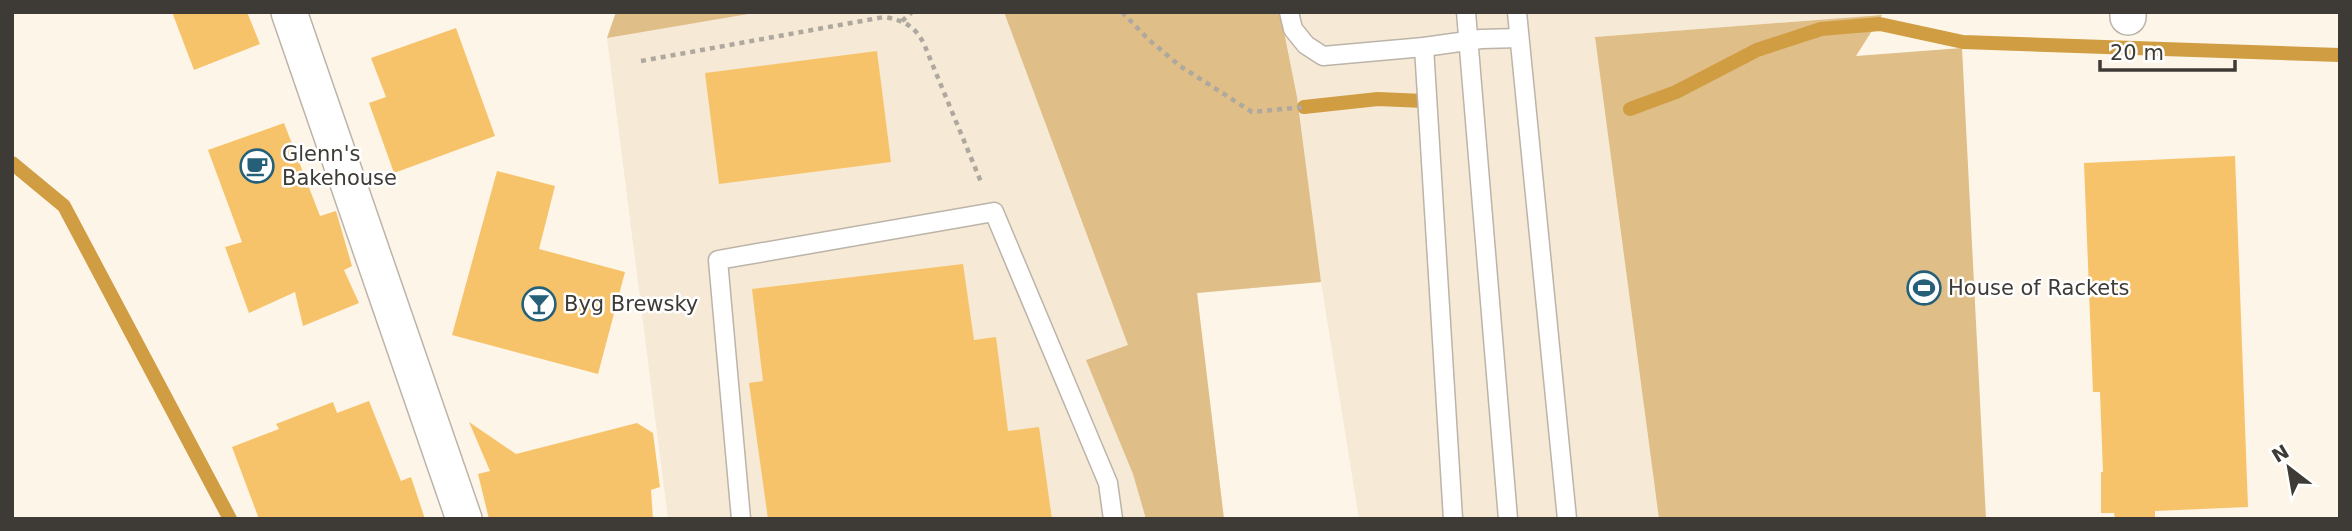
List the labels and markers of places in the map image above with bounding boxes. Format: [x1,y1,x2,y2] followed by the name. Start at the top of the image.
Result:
[282,142,397,190] place label: Glenn's Bakehouse
[238,147,276,185] cafe icon: Glenn's Bakehouse
[1905,269,1943,307] sports icon: House of Rackets
[1948,276,2129,300] place label: House of Rackets
[520,285,558,323] bar icon: Byg Brewsky
[564,292,698,316] place label: Byg Brewsky

